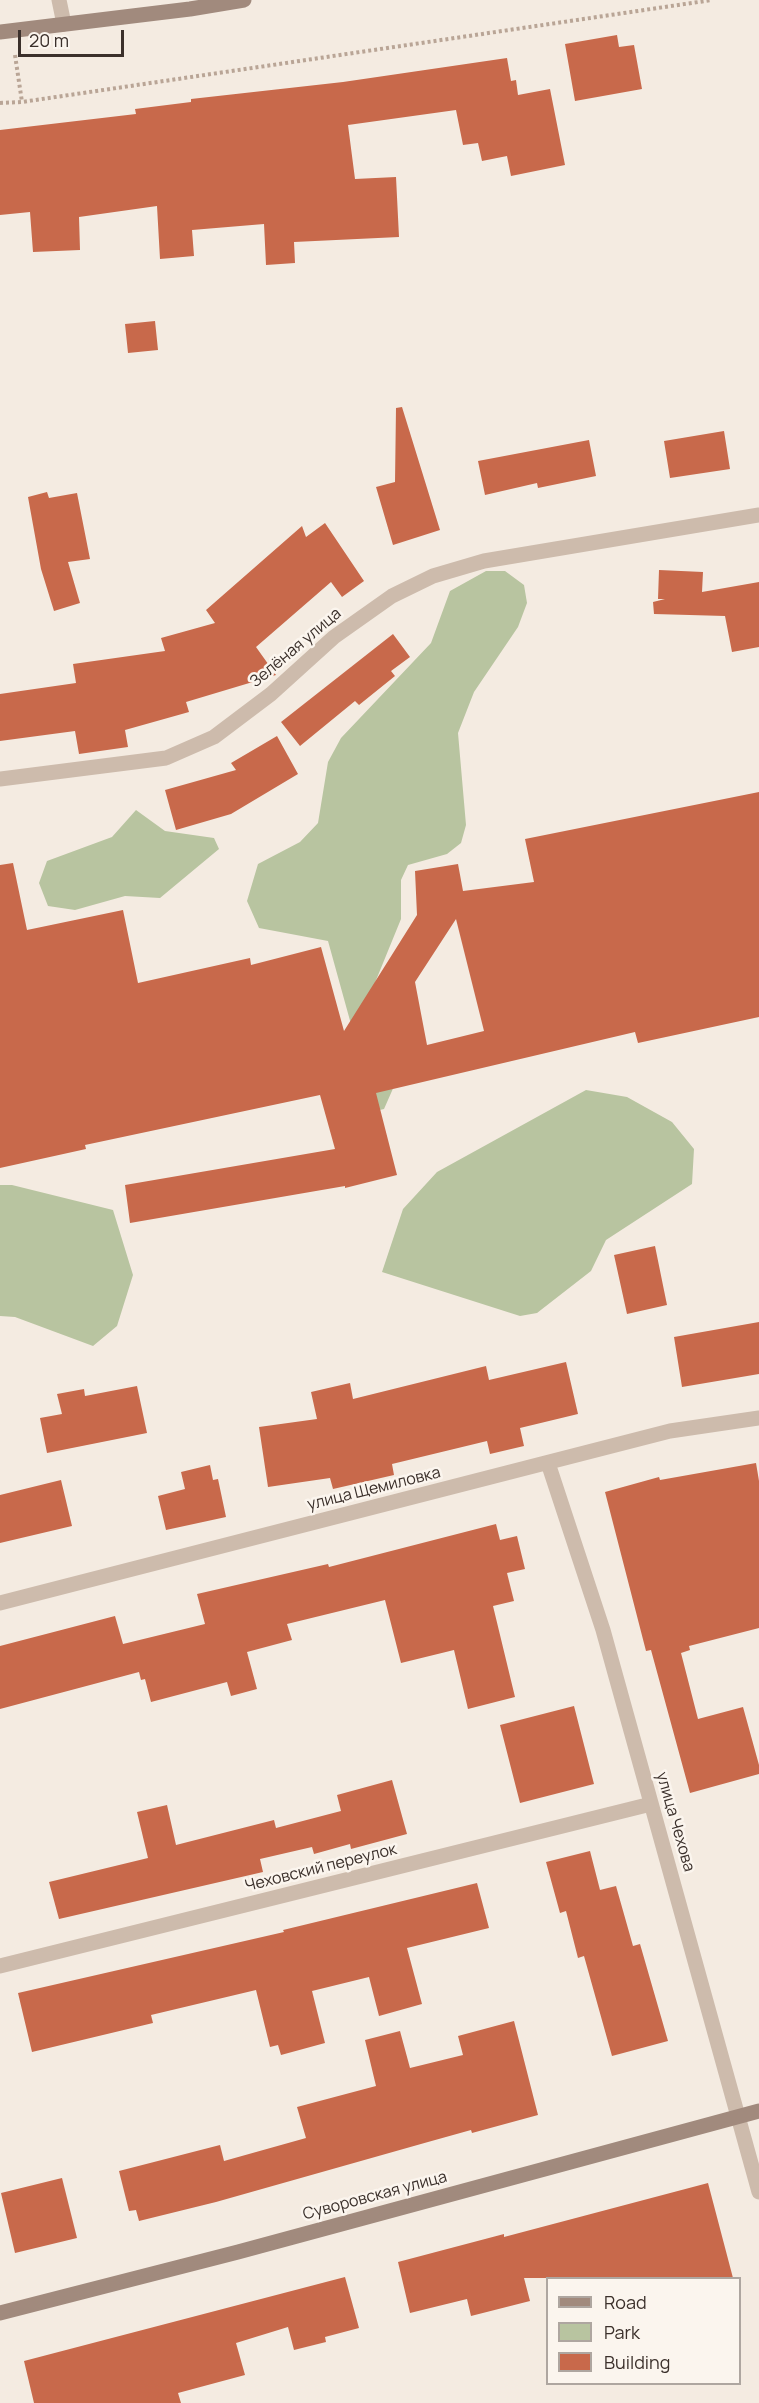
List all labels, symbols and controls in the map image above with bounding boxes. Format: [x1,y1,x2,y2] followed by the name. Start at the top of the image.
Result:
[21,18,128,56] scale bar
[29,28,69,52] text: 20 m
[247,604,345,692] street label: Зелёная улица
[305,1463,443,1515] street label: улица Щемиловка
[652,1770,698,1874] street label: улица Чехова
[243,1840,399,1896] street label: Чеховский переулок
[301,2168,449,2224] street label: Суворовская улица
[546,2277,741,2385] legend
[604,2290,647,2314] text: Road
[604,2320,640,2344] text: Park
[604,2350,670,2374] text: Building

